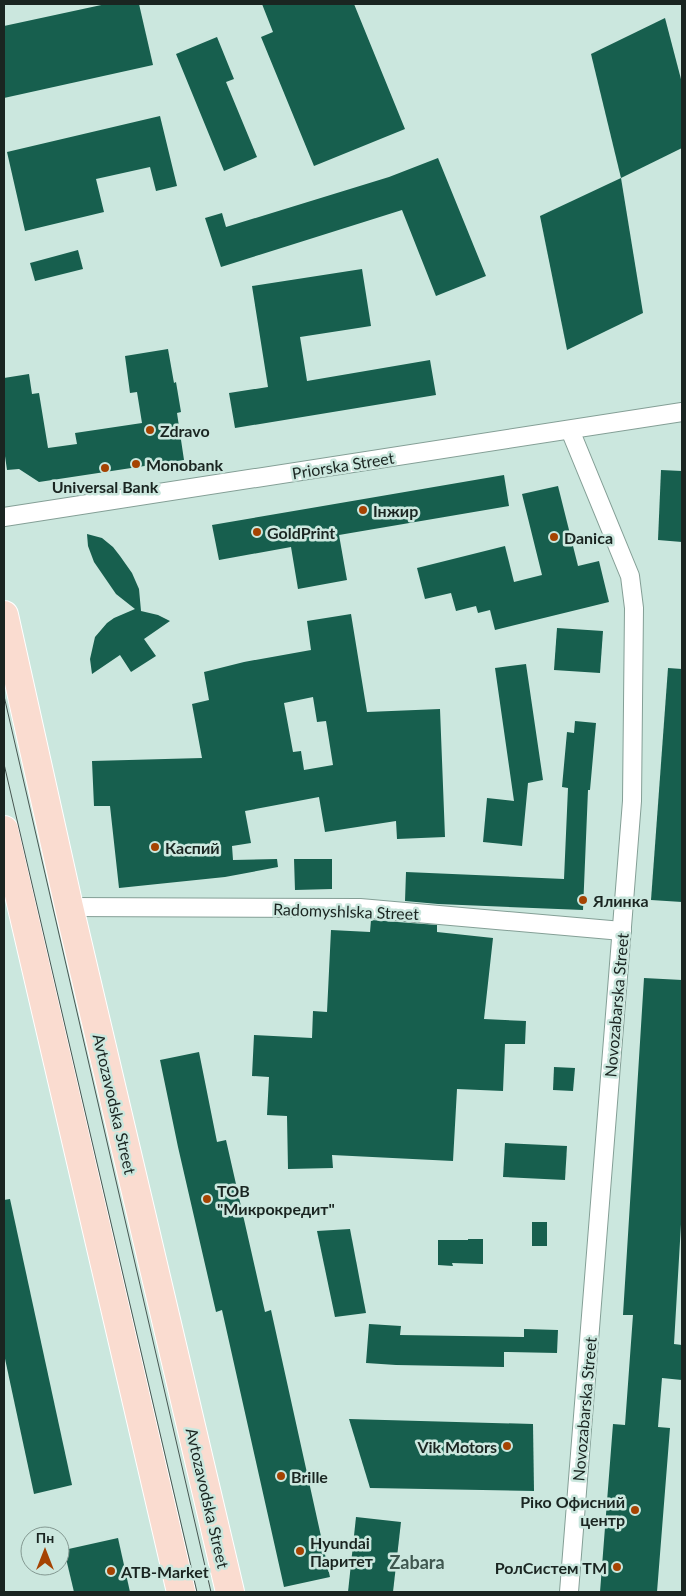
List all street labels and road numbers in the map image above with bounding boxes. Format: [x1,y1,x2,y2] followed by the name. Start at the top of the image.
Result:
[291,448,396,482] street label: Priorska Street
[273,899,419,923] street label: Radomyshlska Street
[600,932,632,1078] street label: Novozabarska Street
[90,1032,140,1176] street label: Avtozavodska Street
[568,1336,600,1482] street label: Novozabarska Street
[183,1426,233,1570] street label: Avtozavodska Street

